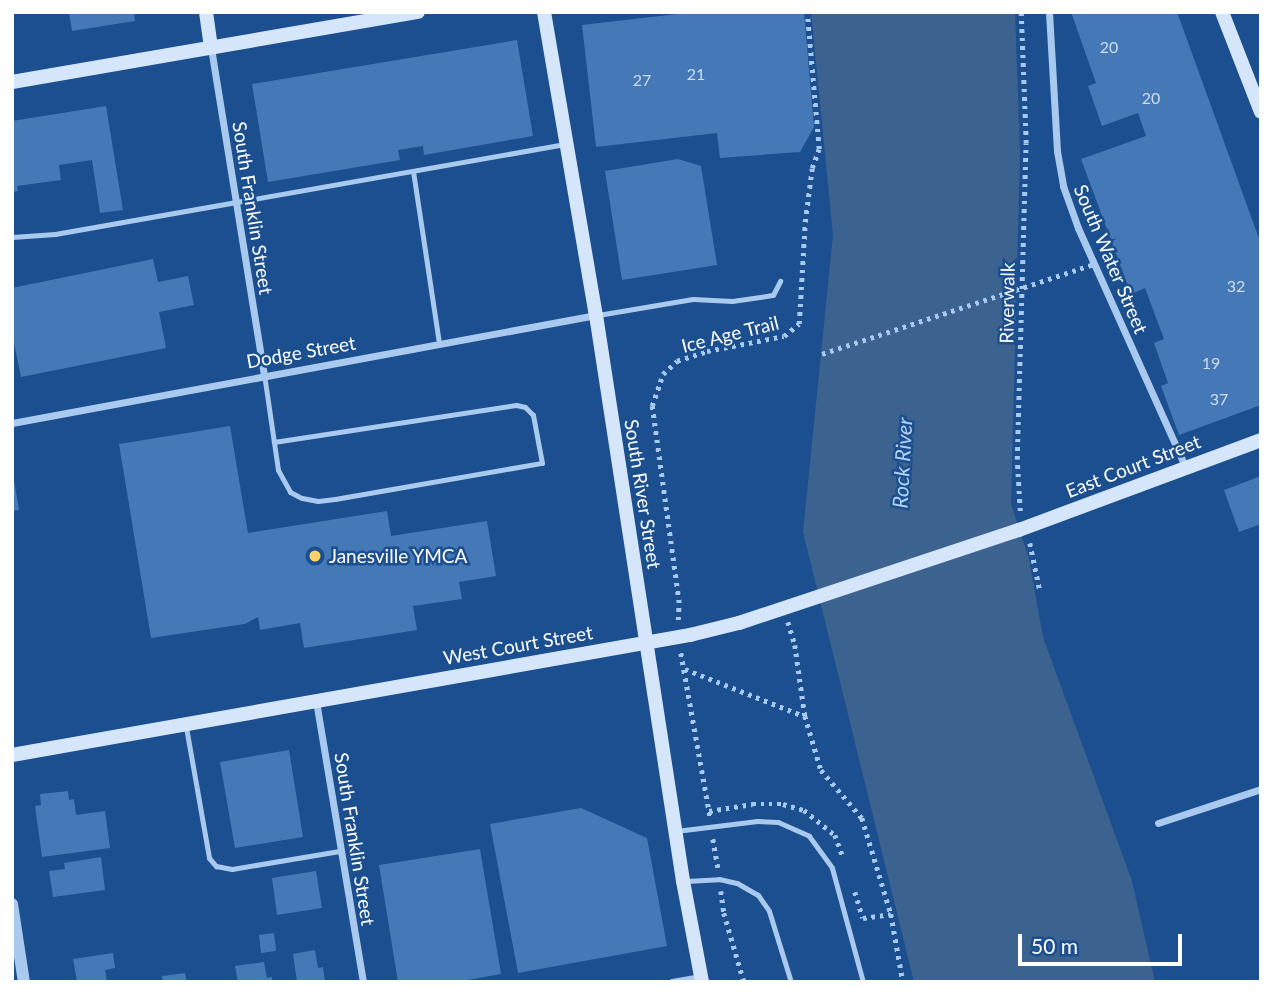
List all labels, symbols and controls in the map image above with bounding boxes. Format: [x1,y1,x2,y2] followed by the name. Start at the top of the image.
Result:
[1100,37,1118,57] house number: 20
[687,64,705,84] house number: 21
[633,70,651,90] house number: 27
[1142,88,1160,108] house number: 20
[228,120,278,296] street label: South Franklin Street
[1069,181,1153,337] street label: South Water Street
[995,262,1019,344] street label: Riverwalk
[1227,276,1245,296] house number: 32
[678,311,782,357] street label: Ice Age Trail
[245,331,357,373] street label: Dodge Street
[1202,353,1220,373] house number: 19
[1210,389,1228,409] house number: 37
[620,417,666,571] street label: South River Street
[887,417,917,509] water label: Rock River
[1062,430,1204,502] street label: East Court Street
[329,545,468,567] place label: Janesville YMCA
[307,548,323,564] marker: Janesville YMCA
[442,621,594,669] street label: West Court Street
[330,751,380,927] street label: South Franklin Street
[1021,920,1186,964] scale bar
[1031,933,1078,958] text: 50 m

